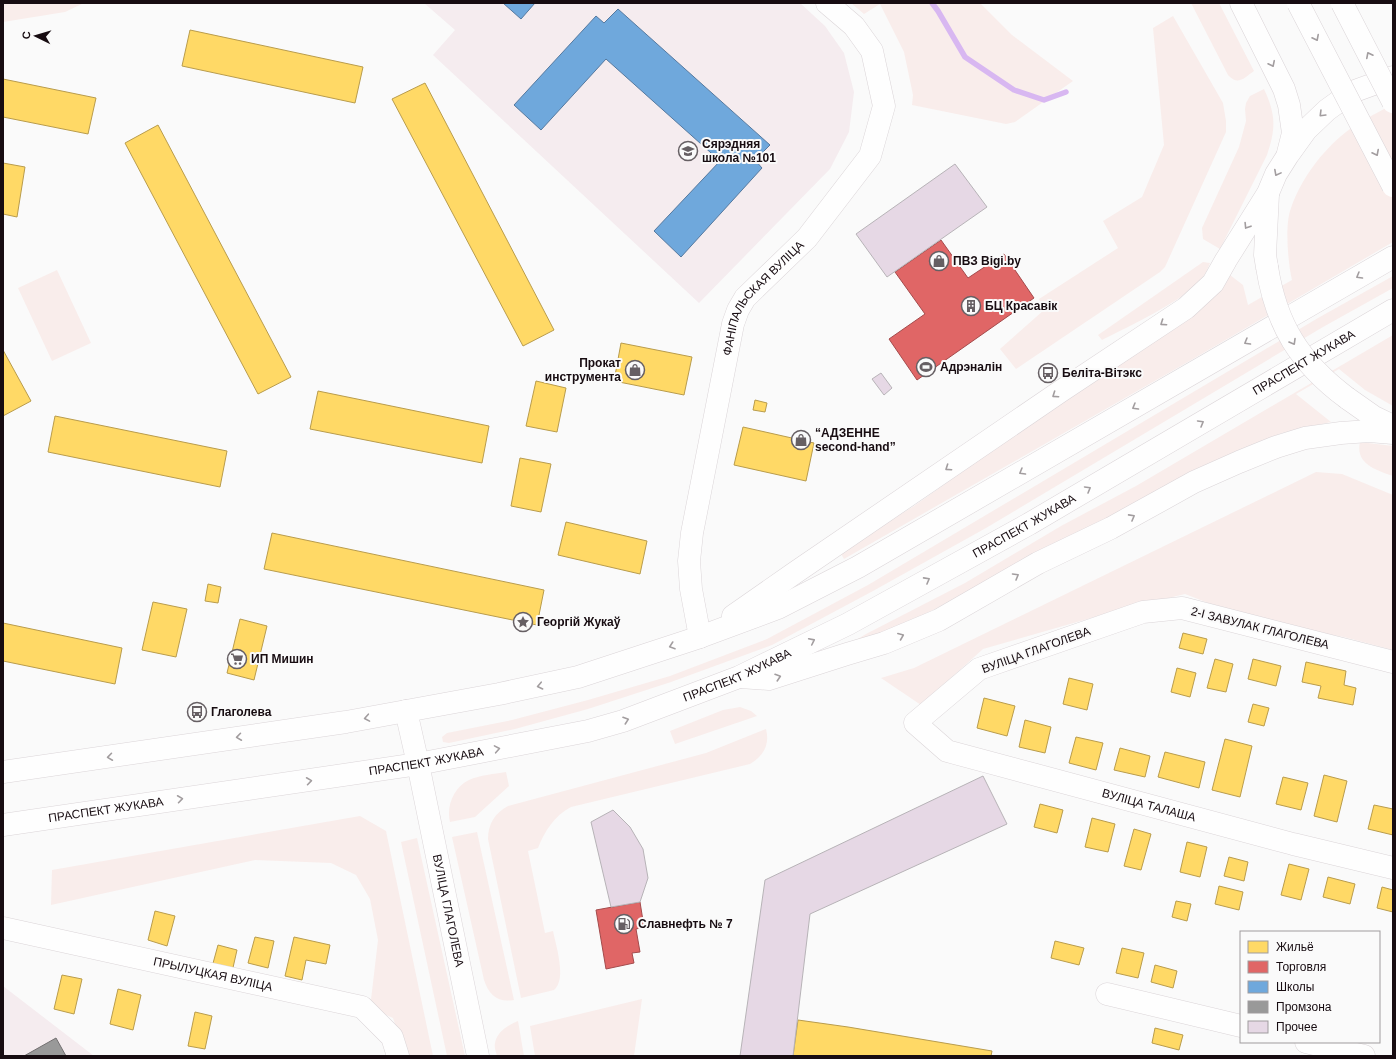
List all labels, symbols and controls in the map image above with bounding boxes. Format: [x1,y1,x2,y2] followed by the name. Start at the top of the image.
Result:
[16,16,56,56] north arrow
[20,31,32,40] text: С
[1311,33,1319,41] one-way arrow
[1366,52,1373,59] one-way arrow
[1267,60,1275,67] one-way arrow
[1319,109,1327,117] one-way arrow
[702,137,776,165] place label: Сярэдняя школа №101
[677,140,699,162] school or university icon: Сярэдняя школа №101
[1371,149,1379,156] one-way arrow
[1274,169,1282,177] one-way arrow
[1244,222,1252,229] one-way arrow
[720,238,807,357] street label: ФАНІПАЛЬСКАЯ ВУЛІЦА
[928,250,950,272] shop icon: ПВЗ Bigi.by
[953,254,1021,268] place label: ПВЗ Bigi.by
[1356,272,1363,279] one-way arrow
[960,295,982,317] building icon: БЦ Красавік
[985,299,1058,313] place label: БЦ Красавік
[1161,318,1168,325] one-way arrow
[1250,327,1358,398] street label: ПРАСПЕКТ ЖУКАВА
[1244,337,1251,344] one-way arrow
[1289,338,1296,346] one-way arrow
[545,356,621,384] place label: Прокат инструмента
[915,356,937,378] sports icon: Адрэналін
[624,359,646,381] shop icon: Прокат инструмента
[940,360,1002,374] place label: Адрэналін
[1037,362,1059,384] bus stop icon: Беліта-Вітэкс
[1062,366,1142,380] place label: Беліта-Вітэкс
[1052,390,1059,398] one-way arrow
[1131,402,1139,409] one-way arrow
[1197,421,1204,428] one-way arrow
[815,426,896,454] place label: “АДЗЕННЕ second-hand”
[790,429,812,451] shop icon: “АДЗЕННЕ second-hand”
[945,463,952,471] one-way arrow
[1019,468,1026,475] one-way arrow
[1084,486,1091,493] one-way arrow
[970,491,1078,561] street label: ПРАСПЕКТ ЖУКАВА
[1127,514,1135,521] one-way arrow
[1012,573,1019,580] one-way arrow
[922,578,930,585] one-way arrow
[1189,604,1331,652] street label: 2-І ЗАВУЛАК ГЛАГОЛЕВА
[512,611,534,633] place icon: Георгій Жукаў
[537,615,621,629] place label: Георгій Жукаў
[980,624,1092,676] street label: ВУЛІЦА ГЛАГОЛЕВА
[896,633,904,641] one-way arrow
[808,639,815,646] one-way arrow
[669,641,676,650] one-way arrow
[681,646,793,705] street label: ПРАСПЕКТ ЖУКАВА
[226,648,248,670] supermarket icon: ИП Мишин
[251,652,314,666] place label: ИП Мишин
[774,673,781,681] one-way arrow
[537,681,543,689] one-way arrow
[186,701,208,723] bus stop icon: Глаголева
[211,705,272,719] place label: Глаголева
[364,713,370,722] one-way arrow
[622,716,629,724] one-way arrow
[236,732,242,741] one-way arrow
[368,744,485,778] street label: ПРАСПЕКТ ЖУКАВА
[494,745,500,754] one-way arrow
[107,752,113,760] one-way arrow
[306,777,312,786] one-way arrow
[1101,786,1197,825] street label: ВУЛІЦА ТАЛАША
[47,795,164,825] street label: ПРАСПЕКТ ЖУКАВА
[177,795,183,804] one-way arrow
[430,853,467,968] street label: ВУЛІЦА ГЛАГОЛЕВА
[613,913,635,935] fuel station icon: Славнефть № 7
[638,917,733,931] place label: Славнефть № 7
[1240,931,1380,1043] legend
[1276,940,1314,954] text: Жильё
[152,954,274,994] street label: ПРЫЛУЦКАЯ ВУЛІЦА
[1276,960,1326,974] text: Торговля
[1276,980,1314,994] text: Школы
[1276,1000,1332,1014] text: Промзона
[1276,1020,1318,1034] text: Прочее

